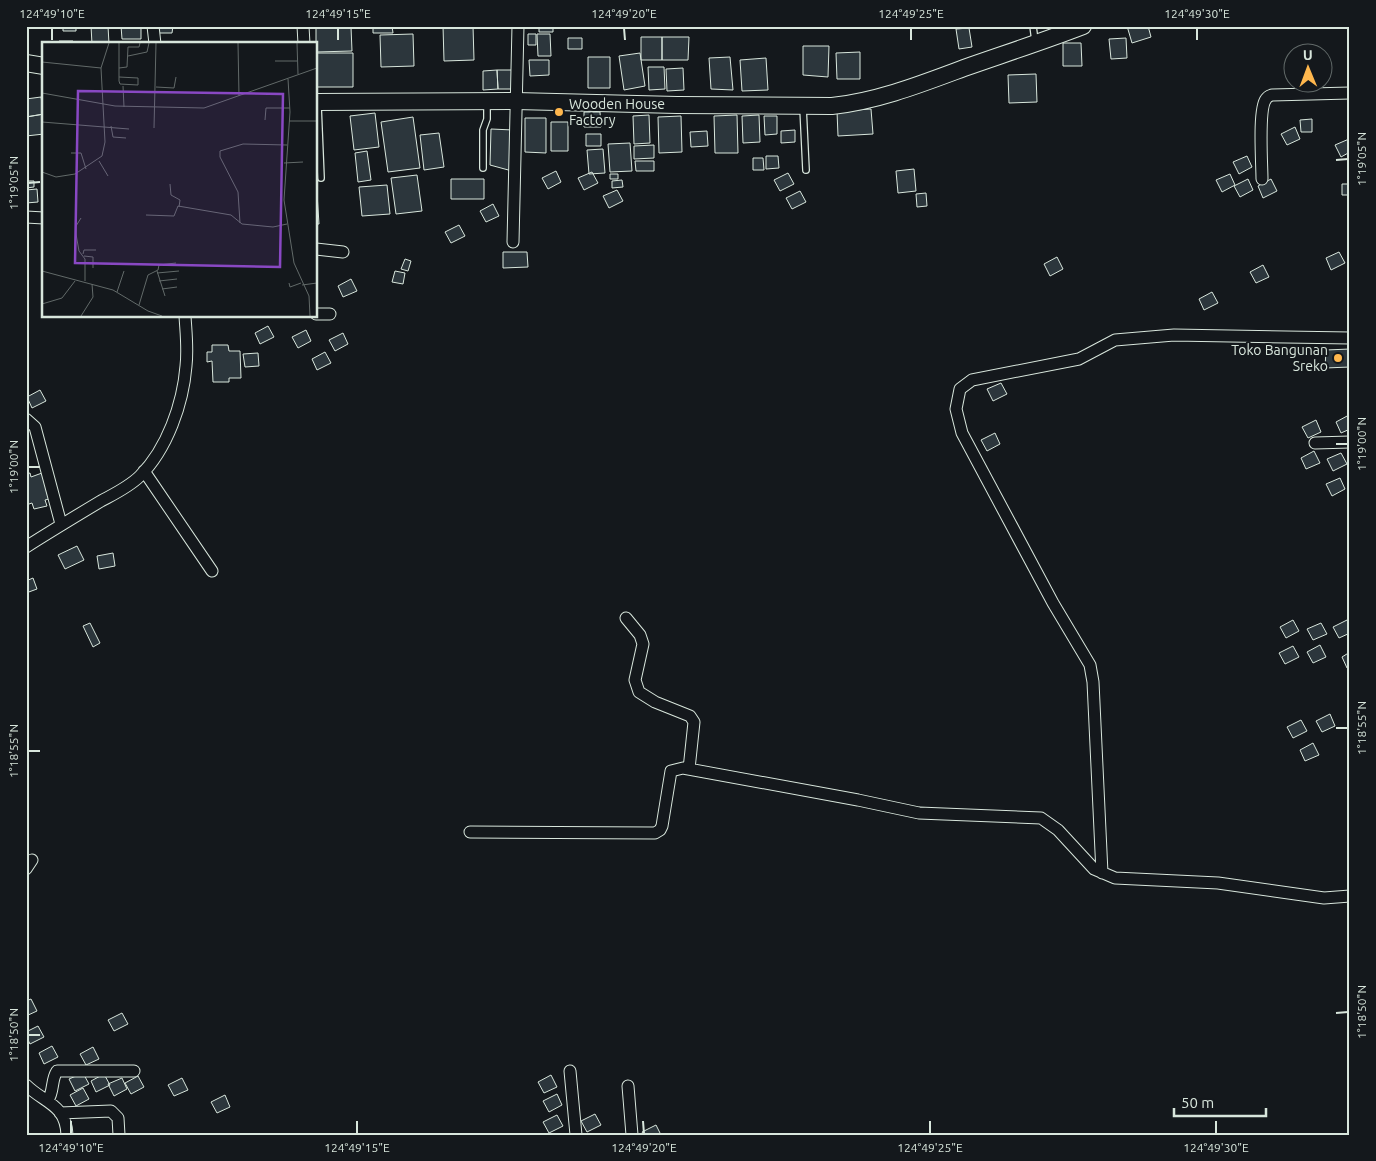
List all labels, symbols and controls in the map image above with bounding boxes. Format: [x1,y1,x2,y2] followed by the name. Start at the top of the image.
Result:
[19,7,85,20] text: 124°49'10"E
[305,7,371,20] text: 124°49'15"E
[591,7,657,20] text: 124°49'20"E
[878,7,944,20] text: 124°49'25"E
[1164,7,1230,20] text: 124°49'30"E
[42,42,318,318] inset map
[1284,42,1334,92] north arrow
[1303,47,1313,63] text: U
[569,96,665,128] place label: Wooden House Factory
[553,106,565,118] marker: Wooden House Factory
[1355,132,1368,186] text: 1°19'05"N
[7,156,20,210] text: 1°19'05"N
[1231,342,1328,374] place label: Toko Bangunan Sreko
[1332,352,1344,364] marker: Toko Bangunan Sreko
[1355,417,1368,471] text: 1°19'00"N
[7,440,20,494] text: 1°19'00"N
[1355,701,1368,755] text: 1°18'55"N
[7,724,20,778] text: 1°18'55"N
[1355,985,1368,1039] text: 1°18'50"N
[7,1008,20,1062] text: 1°18'50"N
[1174,1086,1266,1118] scale bar
[1181,1094,1214,1111] text: 50 m
[38,1141,104,1154] text: 124°49'10"E
[324,1141,390,1154] text: 124°49'15"E
[611,1141,677,1154] text: 124°49'20"E
[897,1141,963,1154] text: 124°49'25"E
[1183,1141,1249,1154] text: 124°49'30"E

